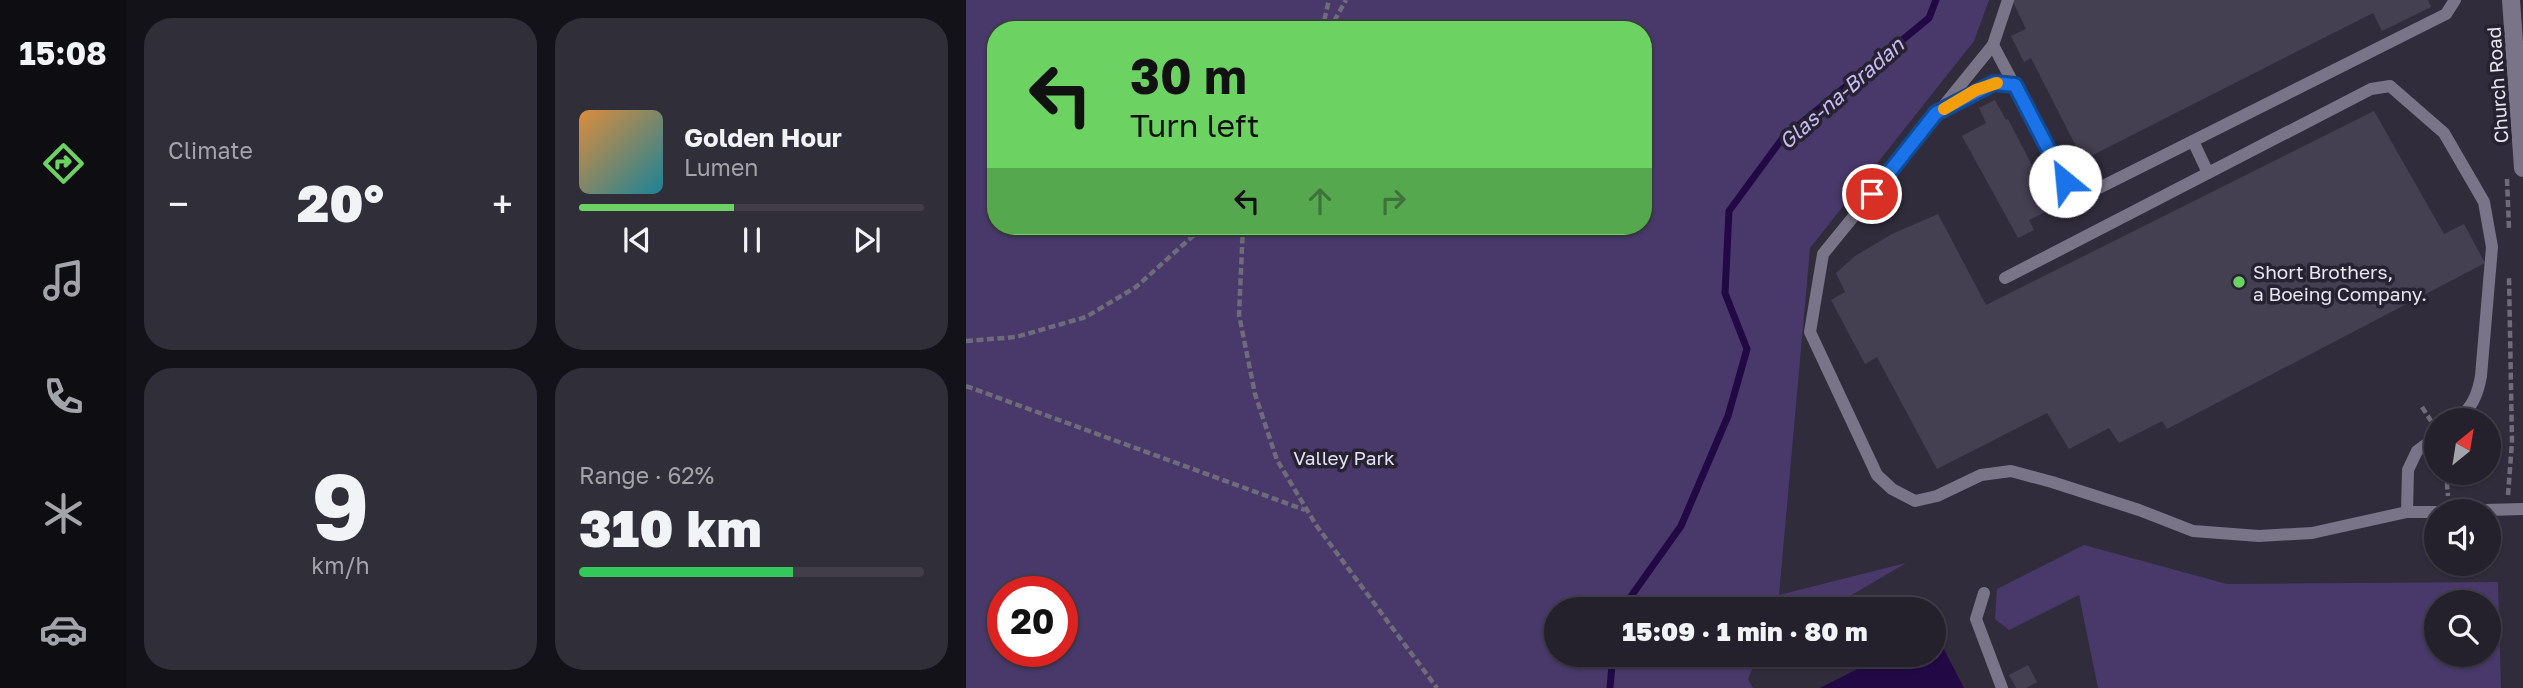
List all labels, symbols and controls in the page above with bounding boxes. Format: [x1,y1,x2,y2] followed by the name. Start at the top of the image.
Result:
[2481,26,2513,144] street label: Church Road
[1773,31,1910,154] water label: Glas-na-Bradan
[19,34,107,72] text: 15:08
[1130,46,1247,105] text: 30 m
[1015,49,1106,140] icon: left
[1130,106,1259,144] text: Turn left
[684,122,842,153] text: Golden Hour
[168,136,253,164] text: Climate
[39,139,88,188] icon: directions
[2028,144,2102,218] position arrow
[684,153,758,181] text: Lumen
[1842,164,1902,224] pin
[297,171,384,233] text: 20°
[1853,175,1891,213] icon: arrive
[168,181,189,226] text: −
[492,181,513,226] text: +
[1228,182,1266,220] icon: left
[1301,182,1339,220] icon: ahead
[1374,182,1412,220] icon: right
[618,221,656,259] icon: previous
[733,221,771,259] icon: pause
[848,221,886,259] icon: next
[39,256,88,305] icon: music
[2253,260,2427,305] place label: Short Brothers, a Boeing Company.
[2231,274,2247,290] marker: Short Brothers, a Boeing Company.
[39,372,88,421] icon: phone
[2424,408,2501,485] north arrow
[2424,408,2501,667] map controls
[1293,446,1395,469] park label: Valley Park
[312,451,369,560] text: 9
[579,461,714,489] text: Range · 62%
[39,489,88,538] icon: climate
[579,496,762,558] text: 310 km
[2424,499,2501,576] button: sound
[311,551,370,579] text: km/h
[987,576,1078,667] speed limit sign: 20
[2424,590,2501,667] button: search
[39,605,88,654] icon: car
[1622,616,1868,647] text: 15:09 · 1 min · 80 m

